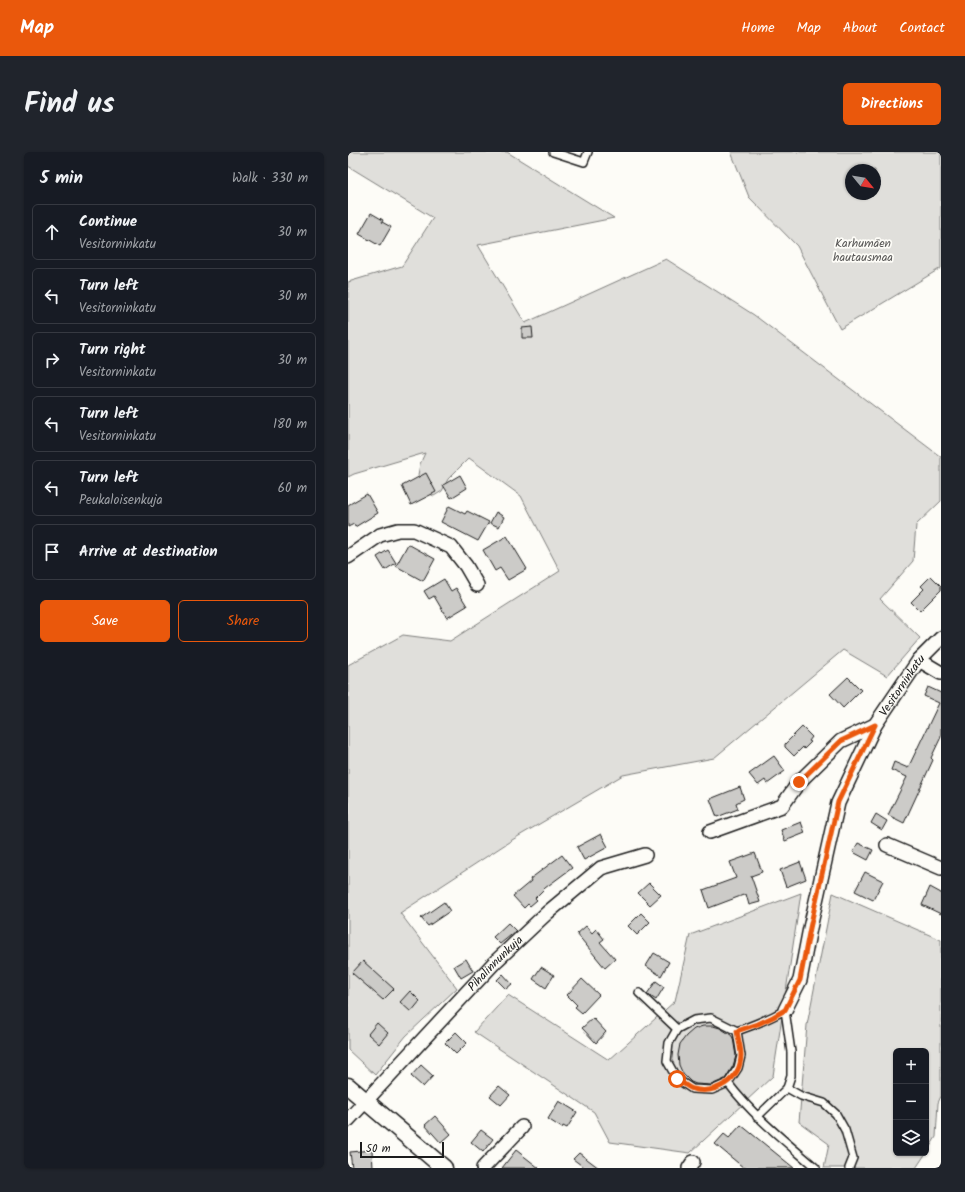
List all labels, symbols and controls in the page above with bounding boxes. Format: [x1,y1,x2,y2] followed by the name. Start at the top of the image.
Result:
[20,13,54,43] text: Map
[741,17,775,39] text: Home
[797,17,821,39] text: Map
[843,17,877,39] text: About
[899,17,945,39] text: Contact
[24,82,115,127] text: Find us
[843,83,941,125] button: Directions
[845,164,881,200] north arrow
[40,165,83,192] text: 5 min
[232,168,308,189] text: Walk · 330 m
[79,210,137,234] text: Continue
[41,221,63,243] icon: ahead
[278,222,307,243] text: 30 m
[79,234,156,255] text: Vesitorninkatu
[833,234,893,267] park label: Karhumäen hautausmaa
[79,274,139,298] text: Turn left
[41,285,63,307] icon: left
[278,286,307,307] text: 30 m
[79,298,156,319] text: Vesitorninkatu
[79,338,146,362] text: Turn right
[41,349,63,371] icon: right
[278,350,307,371] text: 30 m
[79,362,156,383] text: Vesitorninkatu
[79,402,139,426] text: Turn left
[41,413,63,435] icon: left
[273,414,307,435] text: 180 m
[79,426,156,447] text: Vesitorninkatu
[79,466,139,490] text: Turn left
[41,477,63,499] icon: left
[278,478,307,499] text: 60 m
[79,490,163,511] text: Peukaloisenkuja
[79,540,218,564] text: Arrive at destination
[41,541,63,563] icon: arrive
[40,600,170,642] button: Save
[178,600,308,642] button: Share
[874,649,930,720] street label: Vesitorninkatu
[790,773,808,791] route end
[463,931,528,996] street label: Pihalinnunkuja
[893,1048,929,1156] map controls
[893,1048,929,1084] button: +
[668,1070,686,1088] route start
[893,1084,929,1120] button: −
[893,1120,929,1156] button: layers
[360,1140,444,1159] scale bar
[366,1140,391,1158] text: 50 m

